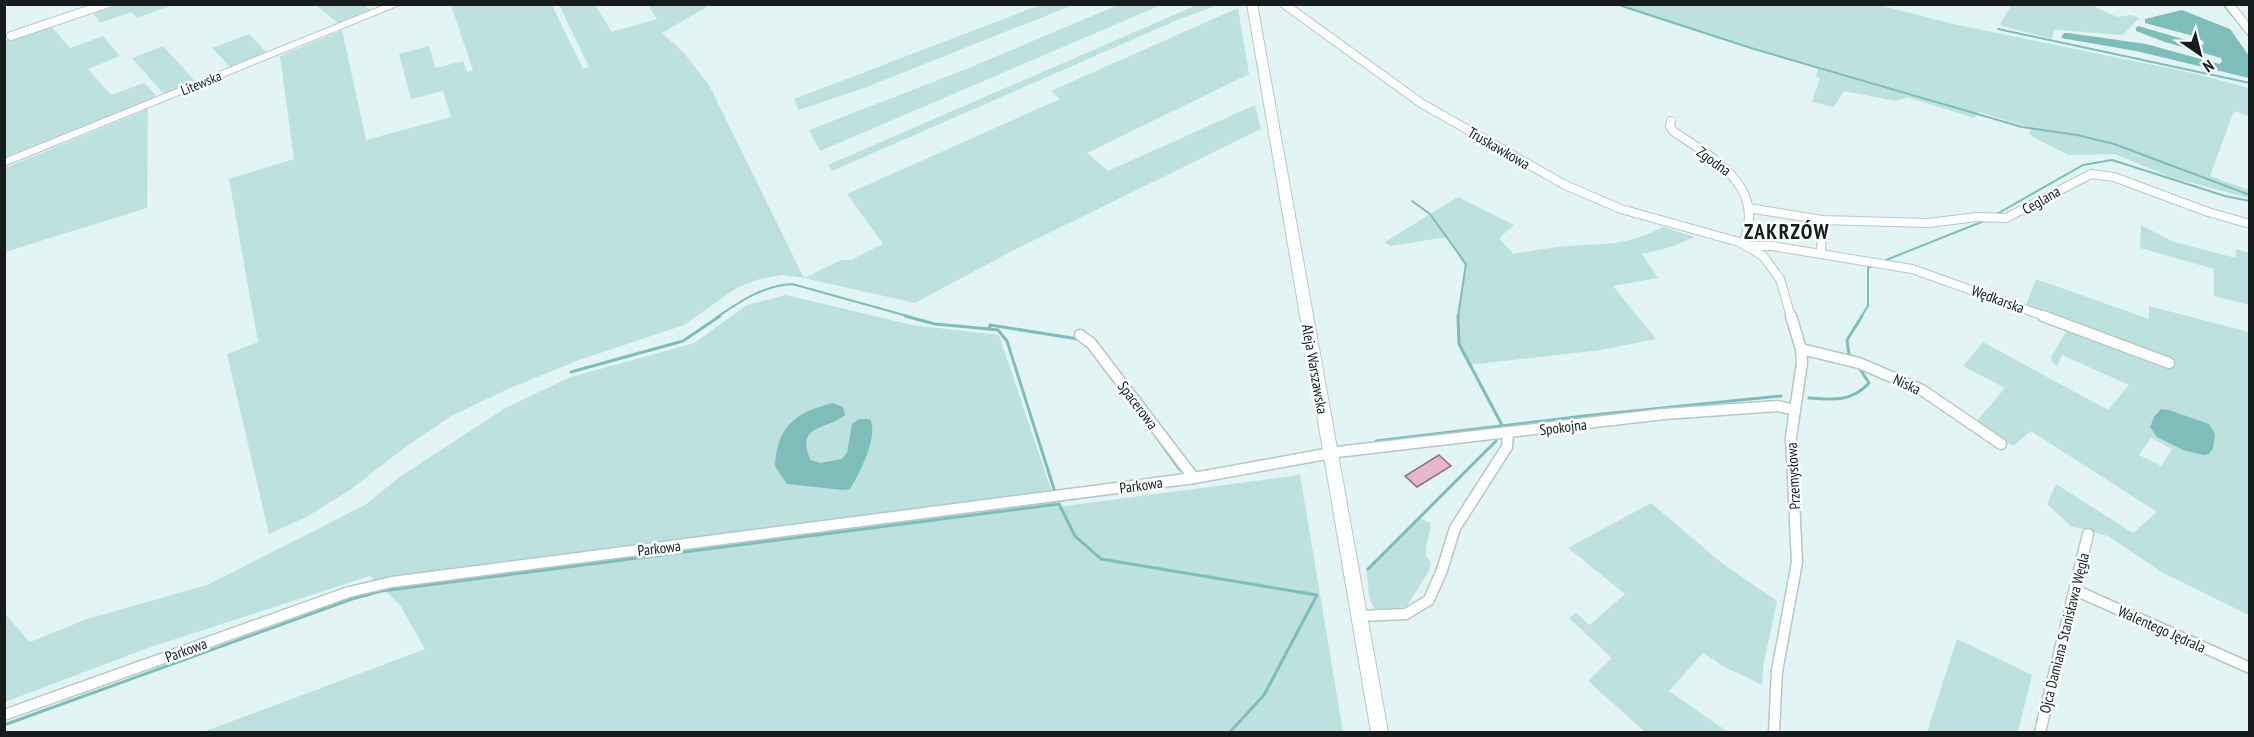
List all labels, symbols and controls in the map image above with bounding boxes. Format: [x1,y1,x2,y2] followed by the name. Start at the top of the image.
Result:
[2170,24,2230,84] north arrow
[2199,56,2218,77] text: N
[178,67,224,99] street label: Litewska
[1465,123,1533,173] street label: Truskawkowa
[1693,142,1735,180] street label: Zgodna
[2018,181,2064,219] street label: Ceglana
[1744,218,1830,245] district label: ZAKRZÓW
[1969,281,2027,317] street label: Wędkarska
[1298,323,1332,415] street label: Aleja Warszawska
[1890,369,1924,399] street label: Niska
[1114,377,1162,433] street label: Spacerowa
[1538,415,1588,439] street label: Spokojna
[1782,442,1804,510] street label: Przemysłowa
[1118,473,1164,497] street label: Parkowa
[636,536,682,560] street label: Parkowa
[2035,551,2093,715] street label: Ojca Damiana Stanisława Węgla
[2115,601,2209,657] street label: Walentego Jędrala
[162,634,210,666] street label: Parkowa

